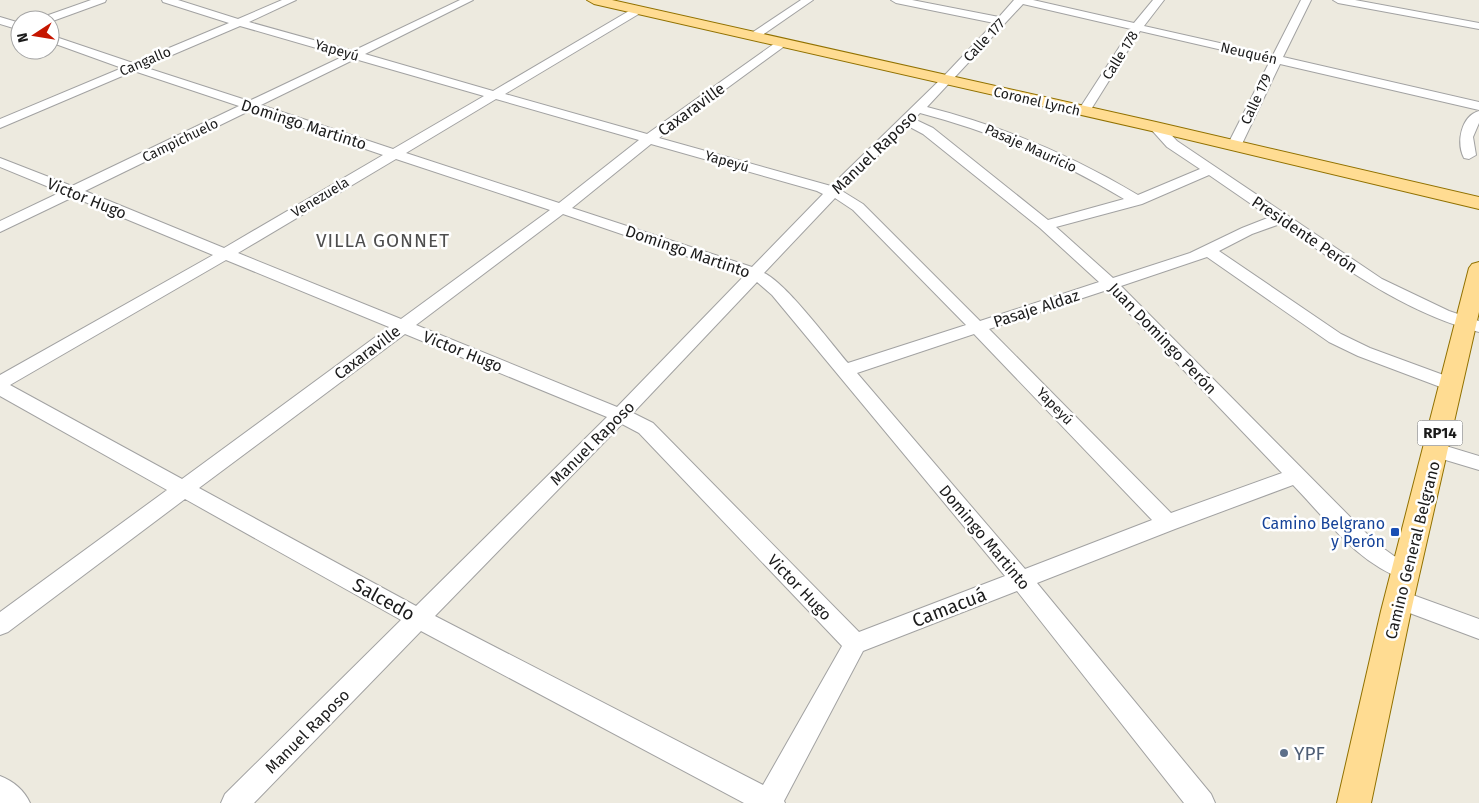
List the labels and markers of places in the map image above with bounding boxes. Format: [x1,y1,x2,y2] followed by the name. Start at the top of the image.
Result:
[1262,514,1385,551] place label: Camino Belgrano y Perón
[1389,526,1401,538] marker: Camino Belgrano y Perón
[1294,742,1325,765] place label: YPF
[1278,747,1290,759] marker: YPF

